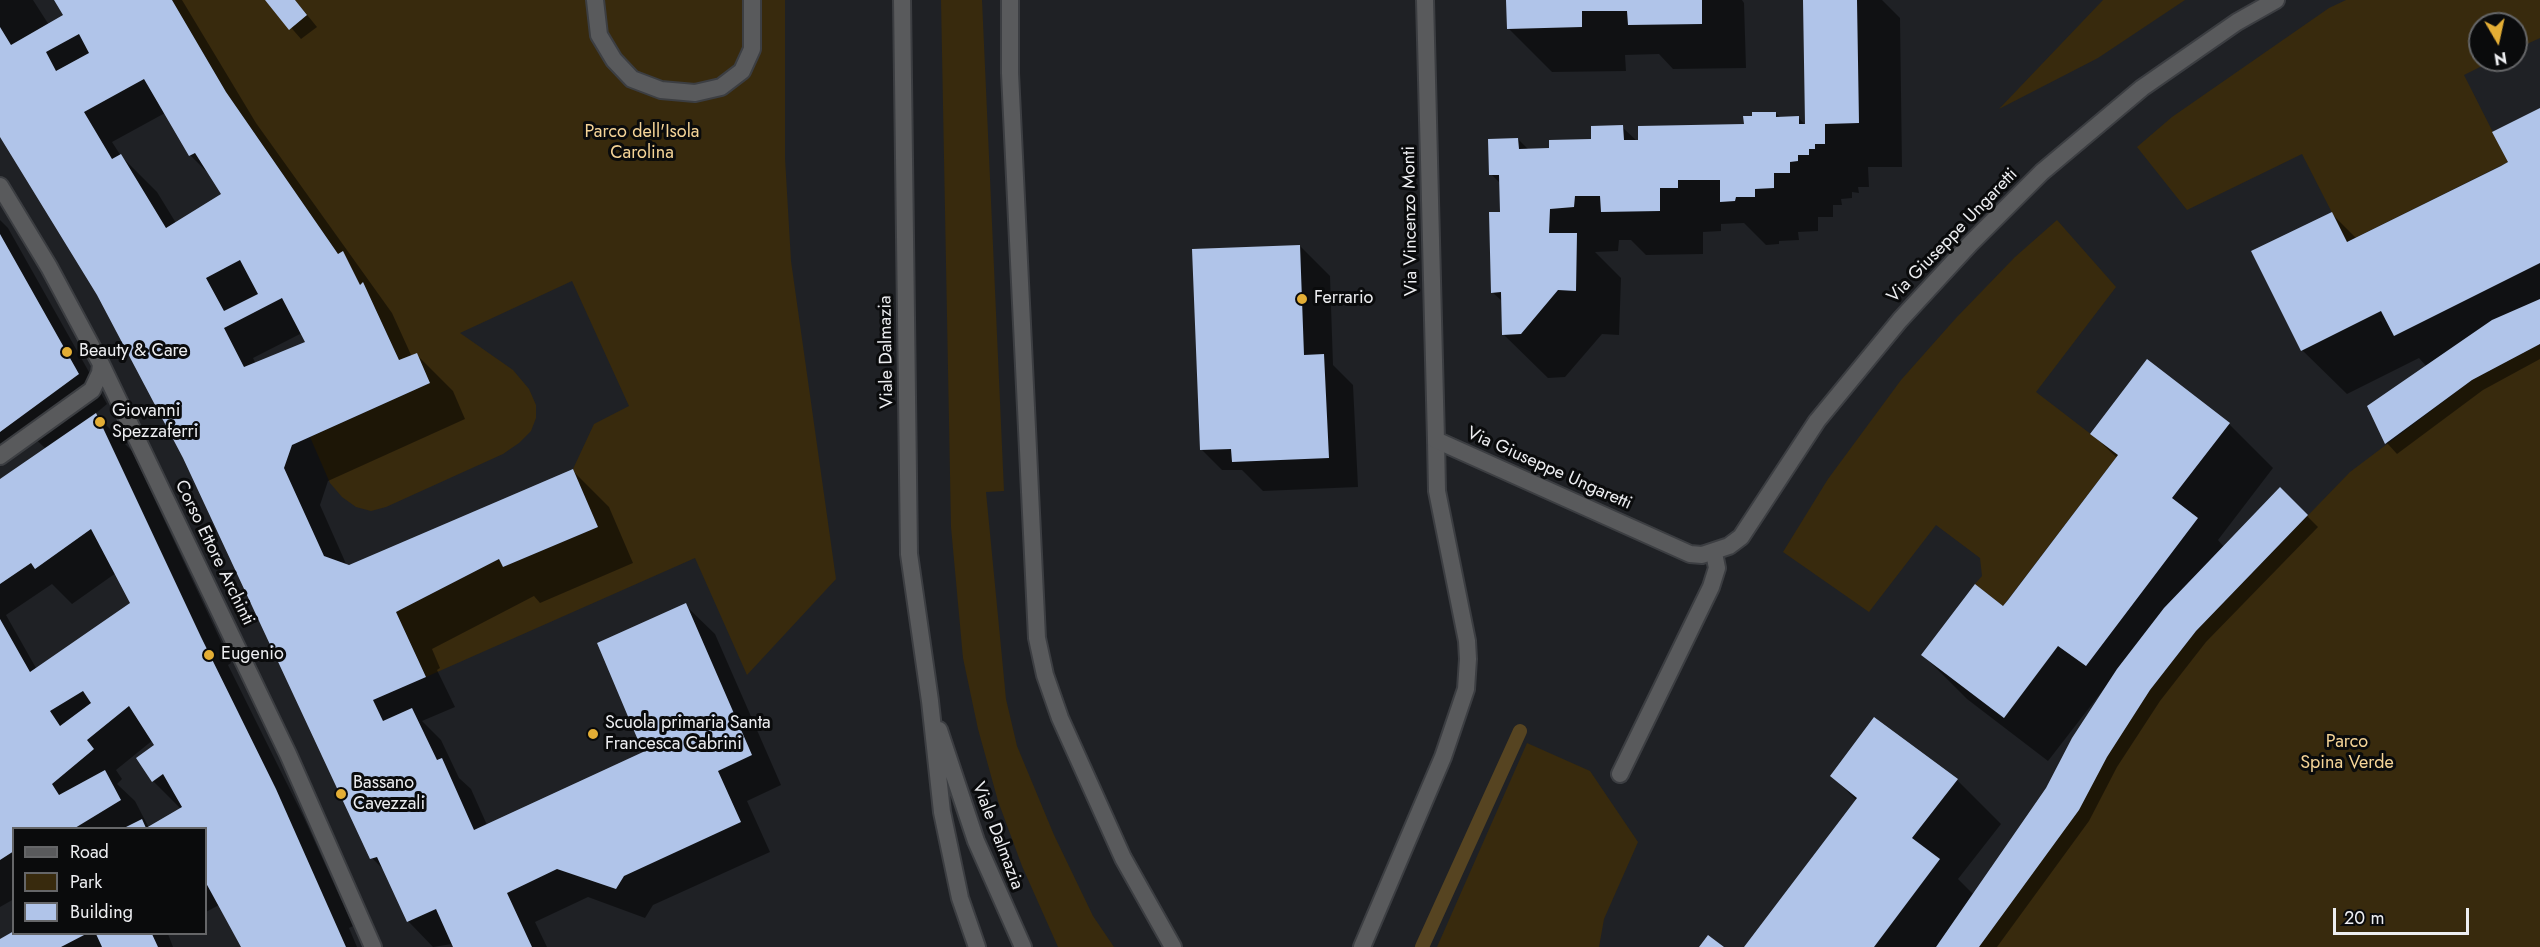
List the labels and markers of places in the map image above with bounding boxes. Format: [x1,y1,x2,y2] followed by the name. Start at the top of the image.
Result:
[1314,288,1373,310] place label: Ferrario
[1295,292,1309,306] marker: Ferrario
[79,341,188,363] place label: Beauty & Care
[60,345,74,359] marker: Beauty & Care
[112,401,198,444] place label: Giovanni Spezzaferri
[93,415,107,429] marker: Giovanni Spezzaferri
[221,644,284,666] place label: Eugenio
[202,648,216,662] marker: Eugenio
[605,713,771,756] place label: Scuola primaria Santa Francesca Cabrini
[586,727,600,741] marker: Scuola primaria Santa Francesca Cabrini
[353,773,425,816] place label: Bassano Cavezzali
[334,787,348,801] marker: Bassano Cavezzali

